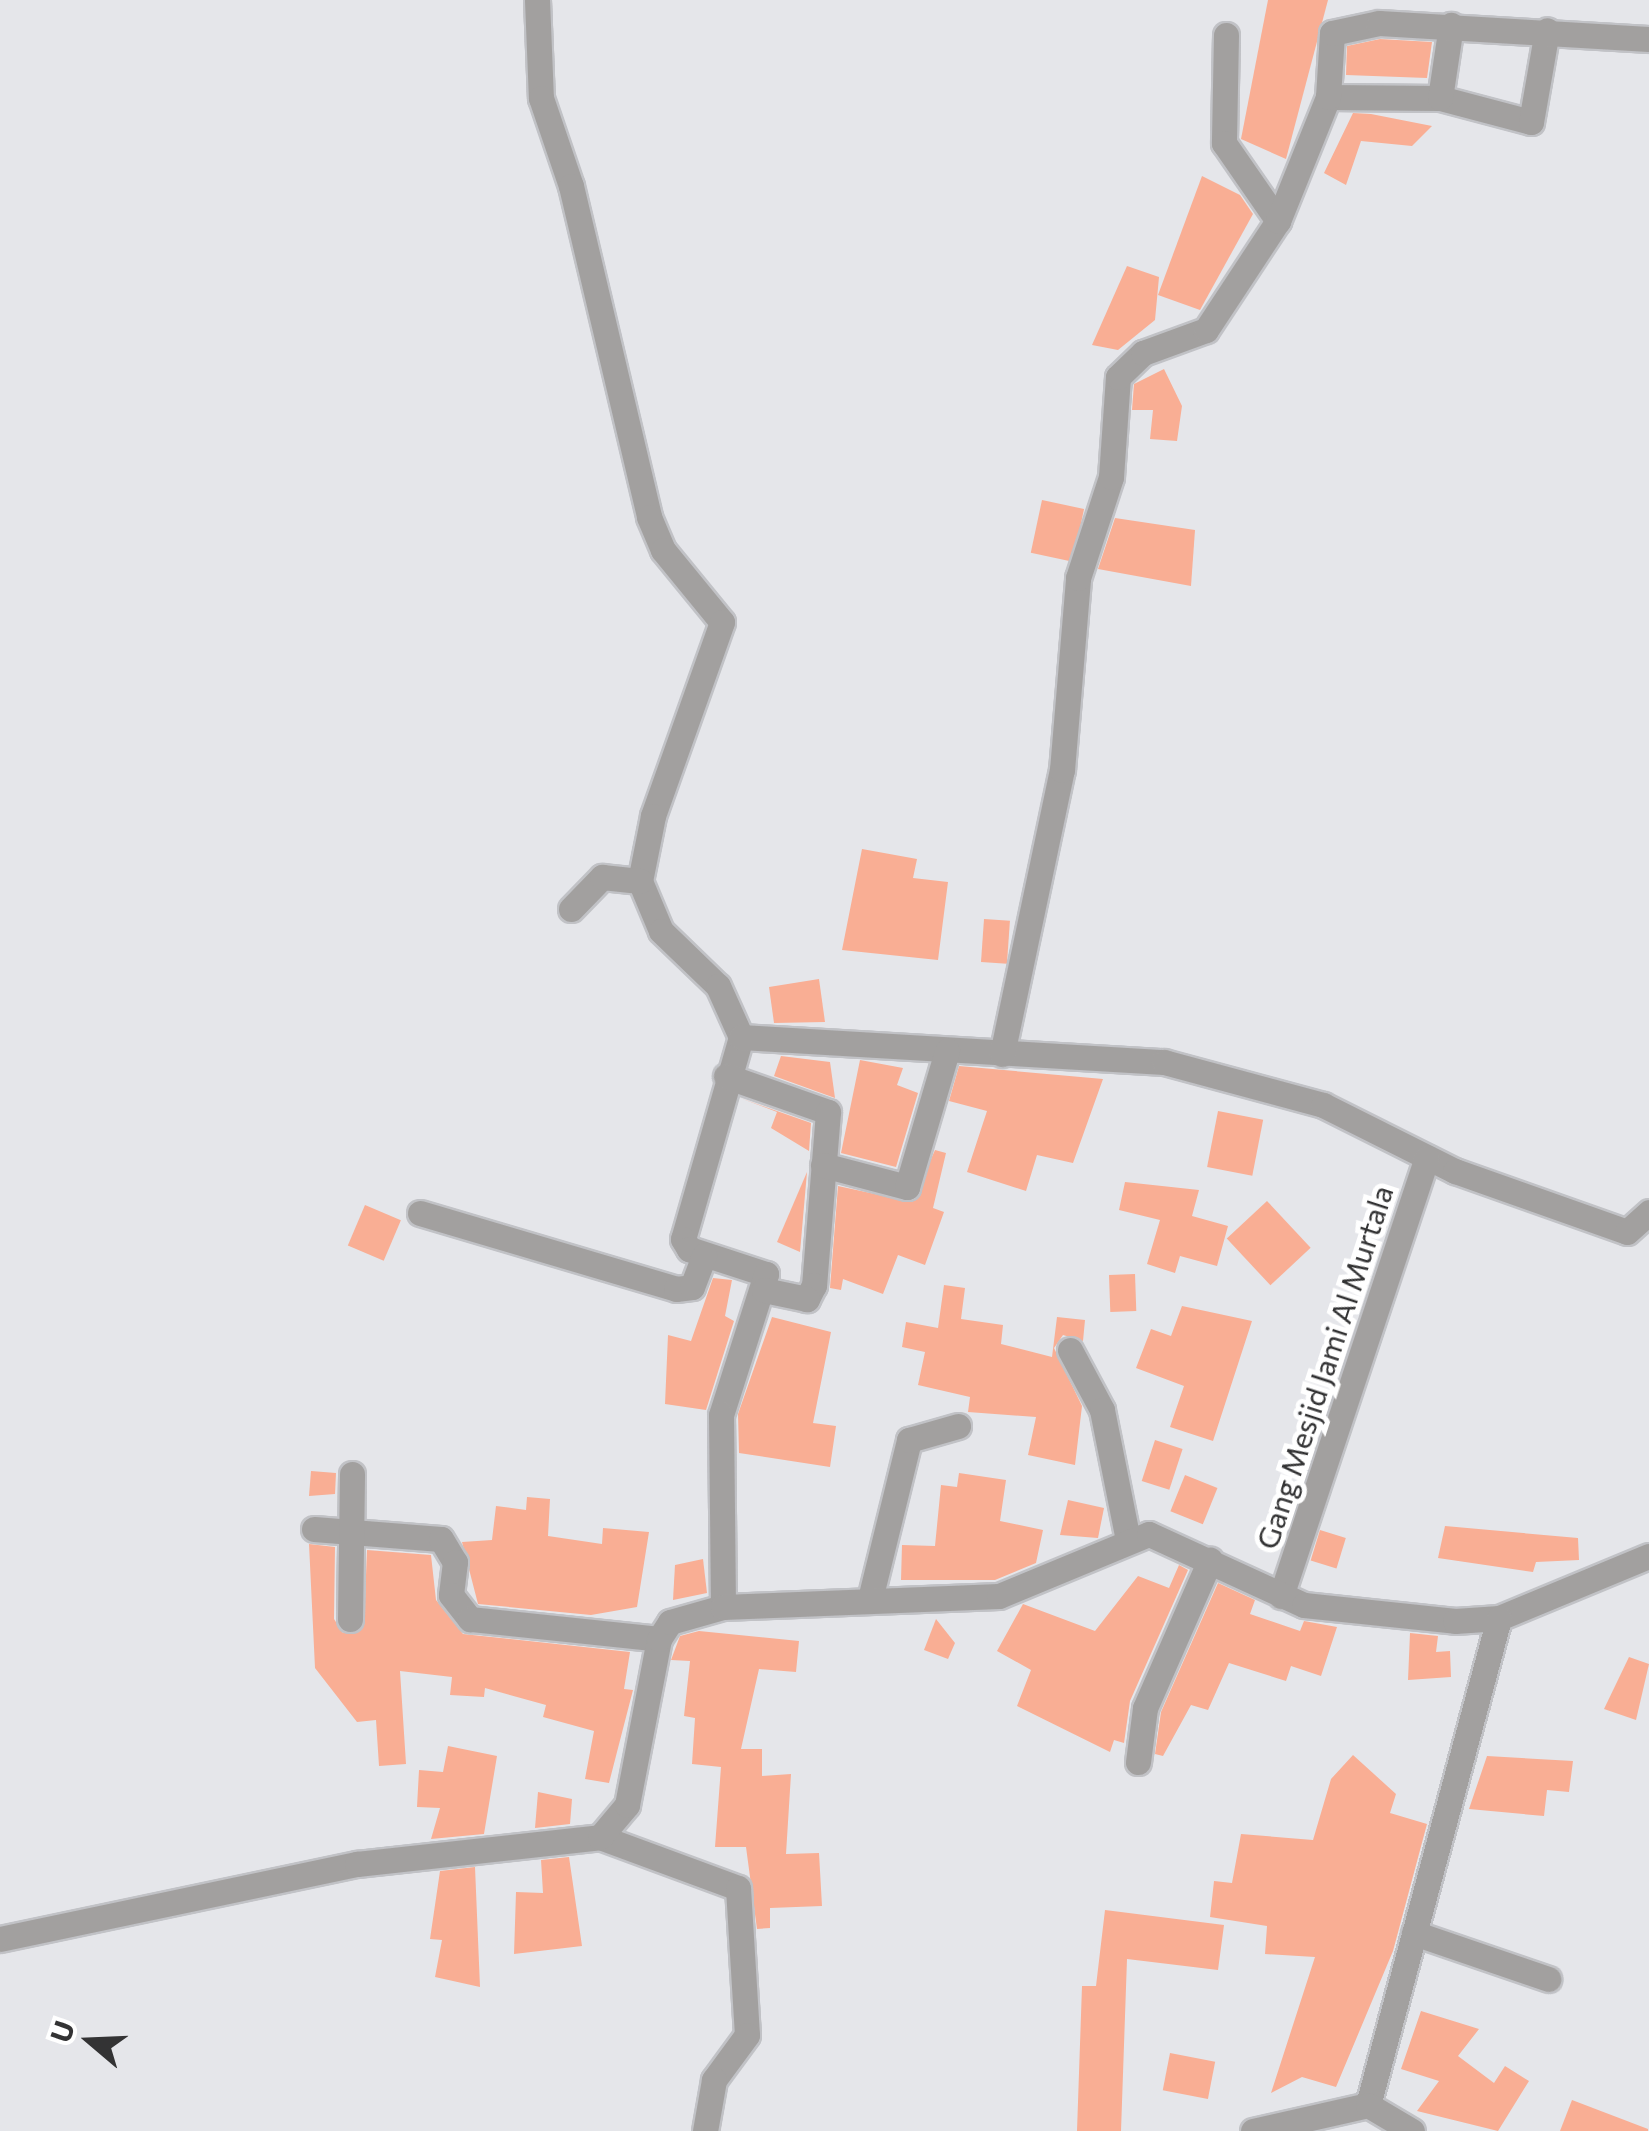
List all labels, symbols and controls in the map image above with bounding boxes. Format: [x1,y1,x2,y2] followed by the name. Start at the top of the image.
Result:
[1248,1181,1400,1553] street label: Gang Mesjid Jami Al Murtala
[40,1991,140,2091] north arrow
[42,2016,81,2046] text: U

